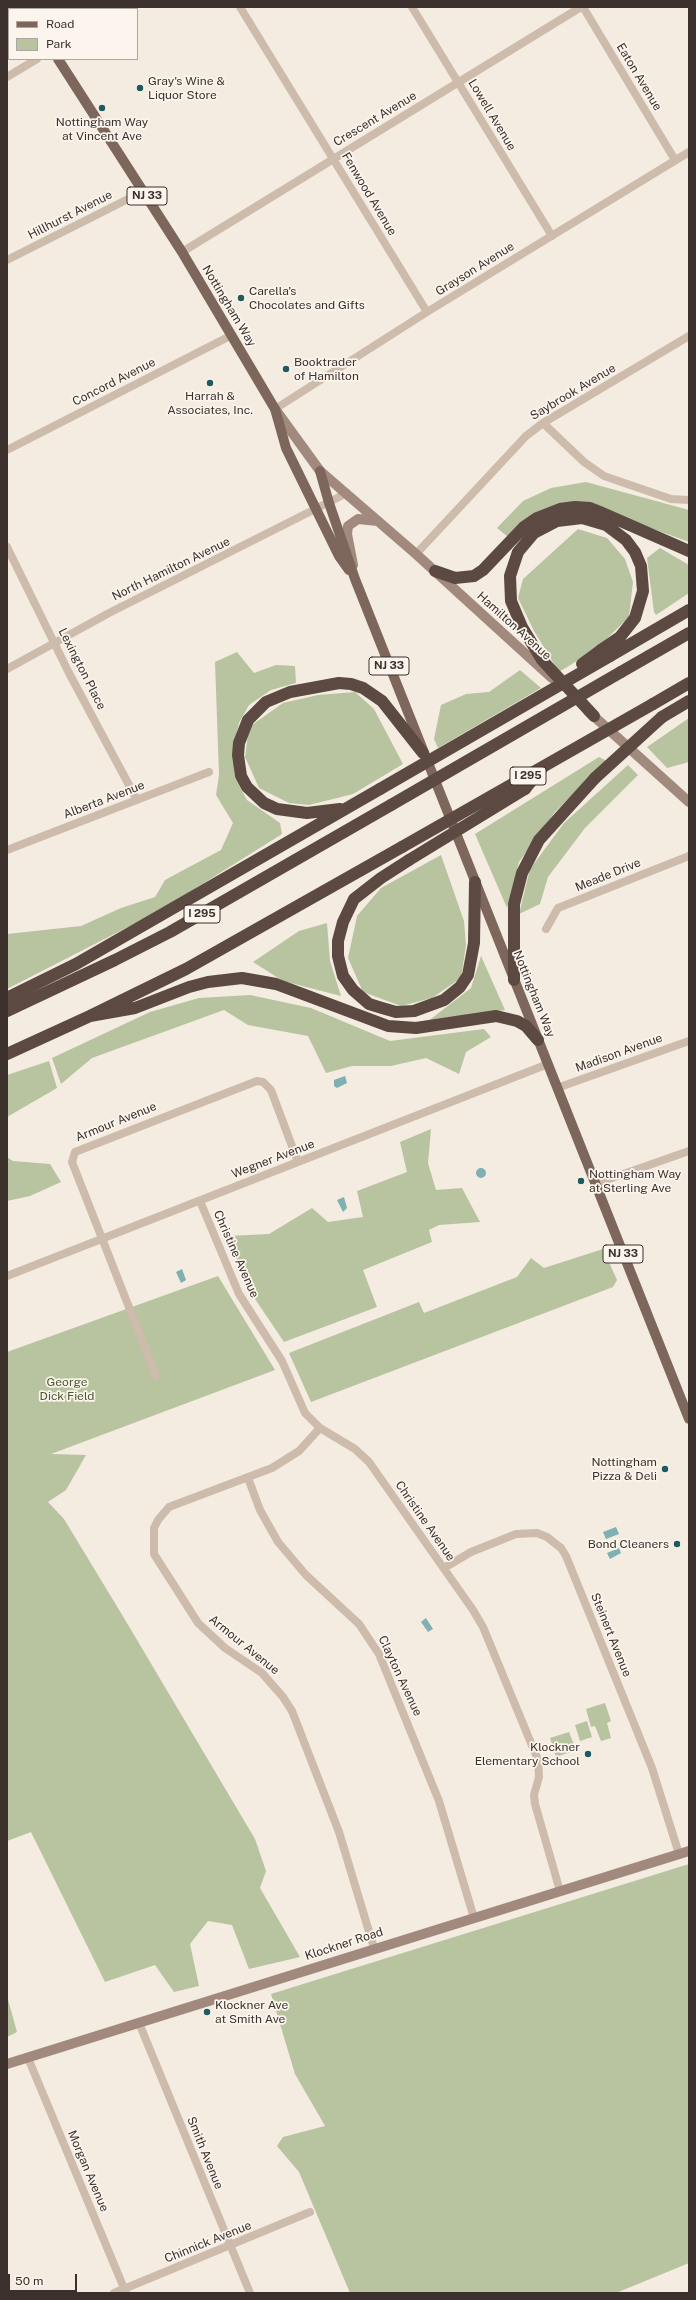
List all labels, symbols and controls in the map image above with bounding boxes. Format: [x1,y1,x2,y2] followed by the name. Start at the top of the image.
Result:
[8,8,138,60] legend
[46,17,74,31] text: Road
[46,37,72,51] text: Park
[613,41,665,113] street label: Eaton Avenue
[148,74,225,102] place label: Gray's Wine & Liquor Store
[465,77,519,153] street label: Lowell Avenue
[135,83,145,93] marker: Gray's Wine & Liquor Store
[331,89,419,149] street label: Crescent Avenue
[97,103,107,113] marker: Nottingham Way at Vincent Ave
[56,115,148,143] place label: Nottingham Way at Vincent Ave
[338,150,400,238] street label: Fenwood Avenue
[127,187,167,205] road number: NJ 33
[25,188,115,242] street label: Hillhurst Avenue
[433,239,517,299] street label: Grayson Avenue
[199,263,259,349] street label: Nottingham Way
[249,284,365,312] place label: Carella's Chocolates and Gifts
[236,293,246,303] marker: Carella's Chocolates and Gifts
[70,355,158,409] street label: Concord Avenue
[294,355,359,383] place label: Booktrader of Hamilton
[528,361,618,423] street label: Saybrook Avenue
[281,364,291,374] marker: Booktrader of Hamilton
[205,378,215,388] marker: Harrah & Associates, Inc.
[167,389,253,417] place label: Harrah & Associates, Inc.
[110,534,232,604] street label: North Hamilton Avenue
[474,589,554,663] street label: Hamilton Avenue
[55,626,109,712] street label: Lexington Place
[369,657,409,675] road number: NJ 33
[510,767,546,785] road number: I 295
[61,778,147,822] street label: Alberta Avenue
[573,855,643,895] street label: Meade Drive
[184,905,220,923] road number: I 295
[510,949,558,1039] street label: Nottingham Way
[574,1031,664,1075] street label: Madison Avenue
[73,1099,159,1145] street label: Armour Avenue
[229,1137,317,1181] street label: Wegner Avenue
[589,1167,681,1195] place label: Nottingham Way at Sterling Ave
[576,1176,586,1186] marker: Nottingham Way at Sterling Ave
[210,1208,262,1300] street label: Christine Avenue
[603,1245,643,1263] road number: NJ 33
[40,1375,94,1403] park label: George Dick Field
[591,1455,657,1483] place label: Nottingham Pizza & Deli
[660,1464,670,1474] marker: Nottingham Pizza & Deli
[392,1478,458,1564] street label: Christine Avenue
[588,1537,669,1551] place label: Bond Cleaners
[672,1539,682,1549] marker: Bond Cleaners
[588,1591,634,1679] street label: Steinert Avenue
[206,1612,282,1678] street label: Armour Avenue
[375,1634,425,1718] street label: Clayton Avenue
[475,1740,580,1768] place label: Klockner Elementary School
[583,1749,593,1759] marker: Klockner Elementary School
[303,1925,385,1963] street label: Klockner Road
[215,1998,288,2026] place label: Klockner Ave at Smith Ave
[202,2007,212,2017] marker: Klockner Ave at Smith Ave
[184,2115,226,2191] street label: Smith Avenue
[64,2128,112,2214] street label: Morgan Avenue
[162,2218,254,2266] street label: Chinnick Avenue
[10,2266,79,2292] scale bar
[15,2274,43,2288] text: 50 m

